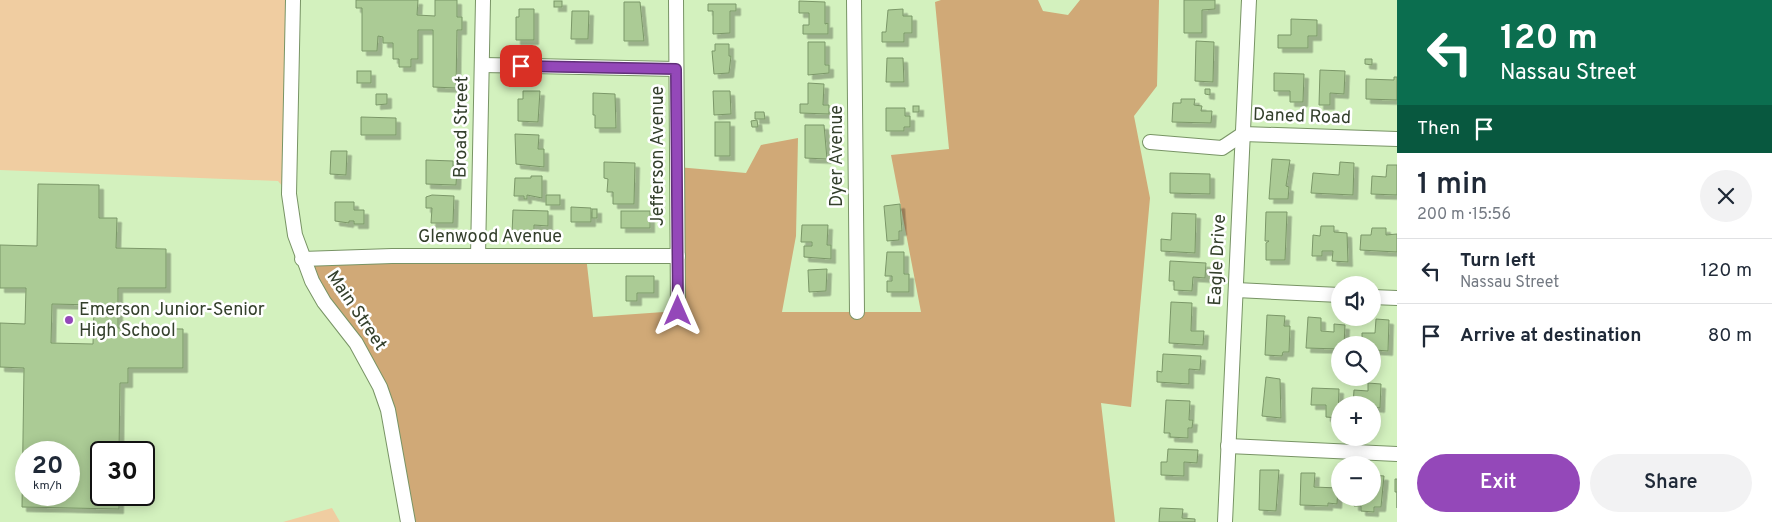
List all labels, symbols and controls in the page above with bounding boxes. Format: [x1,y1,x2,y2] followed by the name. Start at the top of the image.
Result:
[1500,17,1598,61] text: 120 m
[1417,20,1482,85] icon: left
[500,45,542,87] pin
[507,52,535,80] icon: arrive
[1500,60,1637,87] text: Nassau Street
[450,76,474,178] street label: Broad Street
[647,86,670,226] street label: Jefferson Avenue
[1253,104,1351,130] street label: Daned Road
[826,105,849,207] street label: Dyer Avenue
[1470,115,1498,143] icon: arrive
[1417,117,1460,141] text: Then
[1417,167,1488,204] text: 1 min
[1700,170,1752,222] button: close
[1417,205,1511,225] text: 200 m · 15:56
[1204,214,1232,306] street label: Eagle Drive
[418,226,562,249] street label: Glenwood Avenue
[1460,249,1536,273] text: Turn left
[1417,257,1445,285] icon: left
[1701,259,1752,283] text: 120 m
[321,266,391,356] street label: Main Street
[1460,273,1559,293] text: Nassau Street
[1331,276,1381,506] map controls
[1331,276,1381,326] button: sound
[651,284,703,336] position arrow
[79,299,265,343] place label: Emerson Junior-Senior High School
[63,314,75,326] marker: Emerson Junior-Senior High School
[1417,322,1445,350] icon: arrive
[1460,324,1641,348] text: Arrive at destination
[1708,324,1752,348] text: 80 m
[1331,336,1381,386] button: search
[1331,396,1381,446] button: +
[90,441,155,506] speed limit sign: 30
[32,451,63,483] text: 20
[1417,454,1580,512] button: Exit
[1590,454,1752,512] button: Share
[1331,456,1381,506] button: −
[33,478,62,494] text: km/h

